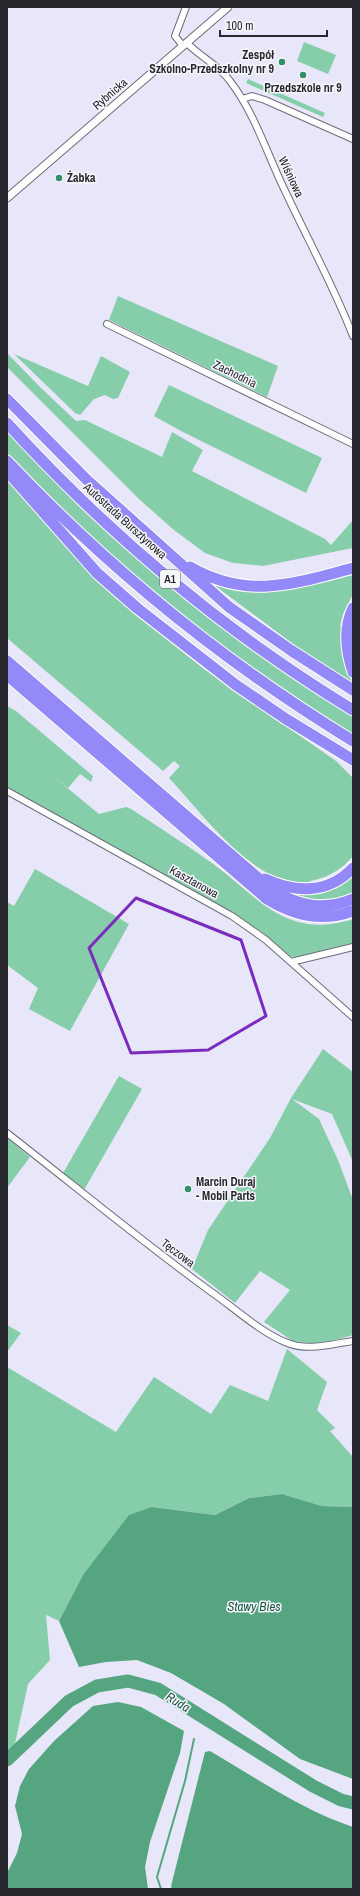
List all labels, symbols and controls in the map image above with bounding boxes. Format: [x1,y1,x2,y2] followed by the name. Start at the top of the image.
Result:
[220,12,327,38] scale bar
[226,18,253,34] text: 100 m
[149,47,275,77] place label: Zespół Szkolno-Przedszkolny nr 9
[277,57,287,67] marker: Zespół Szkolno-Przedszkolny nr 9
[298,70,308,80] marker: Przedszkole nr 9
[89,74,131,113] street label: Rybnicka
[264,80,342,96] place label: Przedszkole nr 9
[275,154,308,200] street label: Wiśniowa
[67,170,96,186] place label: Żabka
[54,173,64,183] marker: Żabka
[211,357,260,392] street label: Zachodnia
[79,479,170,563] street label: Autostrada Bursztynowa
[160,570,180,588] road number: A1
[167,862,222,902] street label: Kasztanowa
[196,1174,256,1204] place label: Marcin Duraj - Mobil Parts
[183,1184,193,1194] marker: Marcin Duraj - Mobil Parts
[158,1235,199,1271] street label: Tęczowa
[227,1598,281,1615] water label: Stawy Bies
[163,1688,193,1716] water label: Ruda

